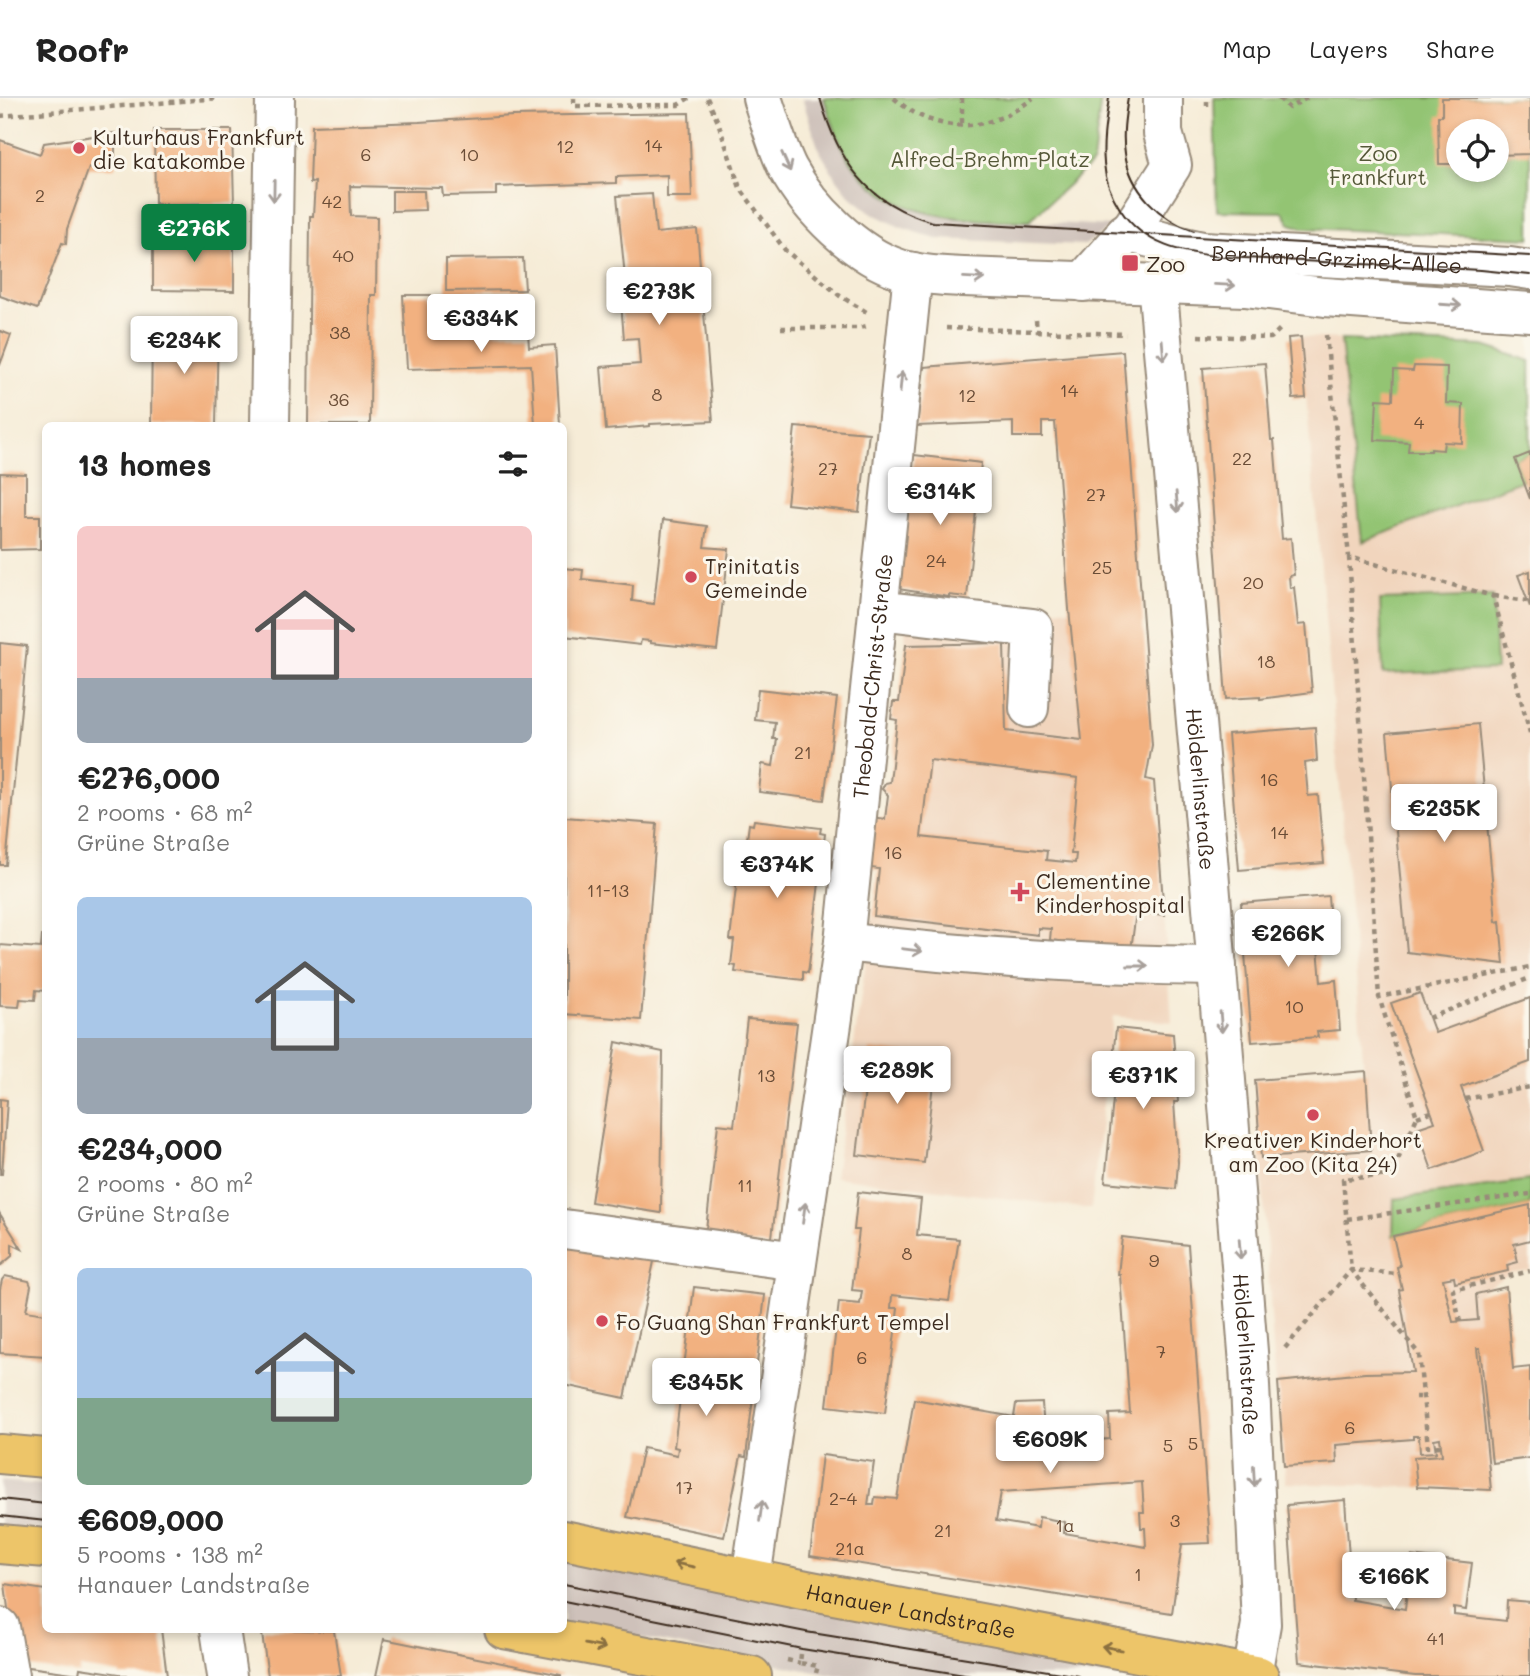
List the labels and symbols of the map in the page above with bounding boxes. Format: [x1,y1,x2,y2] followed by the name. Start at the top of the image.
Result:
[93,123,305,174] place label: Kulturhaus Frankfurt die katakombe
[644,133,663,157] house number: 14
[556,134,574,158] house number: 12
[1329,139,1427,190] park label: Zoo Frankfurt
[71,140,87,156] marker: Kulturhaus Frankfurt die katakombe
[361,142,371,166] house number: 6
[459,142,479,166] house number: 10
[890,145,1090,172] park label: Alfred-Brehm-Platz
[780,151,793,172] one-way arrow
[267,179,281,202] one-way arrow
[35,183,45,207] house number: 2
[322,189,342,213] house number: 42
[145,204,243,264] pin: €276K
[1211,238,1463,278] street label: Bernhard-Grzimek-Allee
[332,243,354,267] house number: 40
[1146,250,1185,277] place label: Zoo
[1120,253,1140,273] marker: Zoo
[610,268,708,327] pin: €273K
[962,271,985,284] one-way arrow
[1213,279,1236,292] one-way arrow
[432,294,530,354] pin: €334K
[1440,299,1462,312] one-way arrow
[135,316,233,376] pin: €234K
[329,320,351,344] house number: 38
[1157,338,1170,361] one-way arrow
[895,371,908,393] one-way arrow
[1060,378,1079,402] house number: 14
[652,382,663,406] house number: 8
[958,383,976,407] house number: 12
[328,387,350,411] house number: 36
[1414,410,1425,434] house number: 4
[1232,446,1252,470] house number: 22
[818,456,838,480] house number: 27
[891,468,989,527] pin: €314K
[1086,482,1106,506] house number: 27
[1170,490,1183,513] one-way arrow
[926,548,947,572] house number: 24
[705,552,808,603] place label: Trinitatis Gemeinde
[845,552,897,800] street label: Theobald-Christ-Straße
[1092,555,1112,579] house number: 25
[683,569,699,585] marker: Trinitatis Gemeinde
[1242,570,1264,594] house number: 20
[1257,649,1276,673] house number: 18
[1181,707,1222,871] street label: Hölderlinstraße
[794,740,812,764] house number: 21
[1260,767,1278,791] house number: 16
[1395,784,1493,844] pin: €235K
[1270,820,1289,844] house number: 14
[728,840,826,900] pin: €374K
[884,840,902,864] house number: 16
[1036,867,1185,918] place label: Clementine Kinderhospital
[587,878,629,902] house number: 11-13
[1010,882,1030,902] marker: Clementine Kinderhospital
[1239,910,1337,969] pin: €266K
[900,944,922,957] one-way arrow
[1127,959,1150,973] one-way arrow
[1284,994,1304,1018] house number: 10
[1215,1010,1228,1033] one-way arrow
[848,1046,946,1106] pin: €289K
[1094,1052,1192,1111] pin: €371K
[757,1063,775,1087] house number: 13
[1305,1107,1321,1123] marker: Kreativer Kinderhort am Zoo (Kita 24)
[1204,1126,1422,1177] place label: Kreativer Kinderhort am Zoo (Kita 24)
[737,1173,753,1197] house number: 11
[798,1202,811,1225] one-way arrow
[1234,1237,1247,1259] one-way arrow
[902,1241,913,1265] house number: 8
[1149,1248,1160,1272] house number: 9
[1228,1272,1266,1436] street label: Hölderlinstraße
[616,1308,950,1335] place label: Fo Guang Shan Frankfurt Tempel
[594,1313,610,1329] marker: Fo Guang Shan Frankfurt Tempel
[1156,1339,1166,1363] house number: 7
[857,1345,867,1369] house number: 6
[657,1358,755,1418] pin: €345K
[1345,1415,1355,1439] house number: 6
[1001,1416,1099,1475] pin: €609K
[1188,1431,1198,1455] house number: 5
[1163,1433,1173,1457] house number: 5
[1248,1464,1261,1486] one-way arrow
[675,1475,693,1499] house number: 17
[829,1486,858,1510] house number: 2-4
[755,1500,768,1523] one-way arrow
[1170,1508,1180,1532] house number: 3
[1055,1513,1075,1537] house number: 1a
[934,1518,952,1542] house number: 21
[835,1536,865,1560] house number: 21a
[1345,1552,1443,1612] pin: €166K
[673,1557,696,1571] one-way arrow
[1134,1562,1142,1586] house number: 1
[804,1577,1018,1643] street label: Hanauer Landstraße
[1427,1626,1445,1650] house number: 41
[584,1640,606,1654] one-way arrow
[1101,1641,1124,1655] one-way arrow

